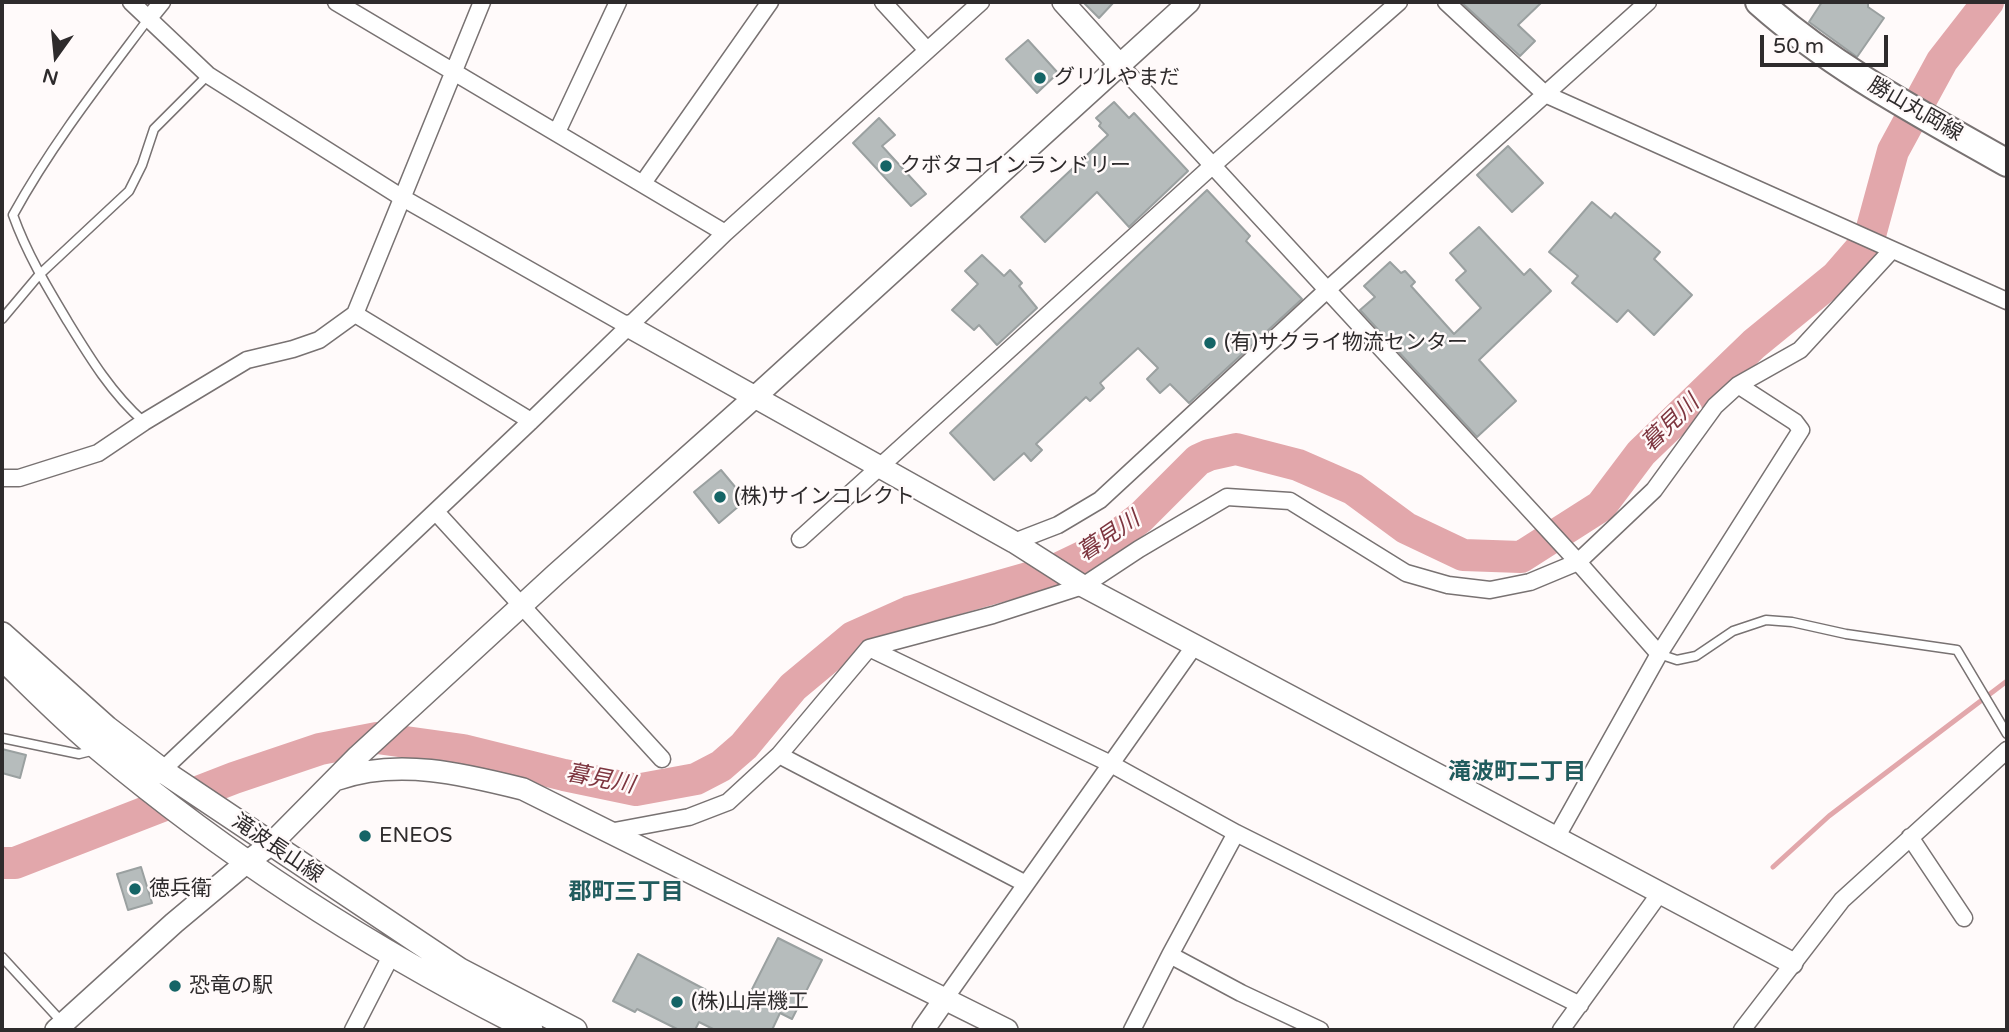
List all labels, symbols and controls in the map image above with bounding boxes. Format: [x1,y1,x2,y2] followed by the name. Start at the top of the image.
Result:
[21,21,91,91] north arrow
[1764,21,1892,65] scale bar
[1773,34,1824,59] text: 50 m
[40,64,61,89] text: N
[1054,65,1180,91] place label: グリルやまだ
[1032,70,1048,86] marker: グリルやまだ
[1863,73,1967,147] street label: 勝山丸岡線
[900,153,1131,179] place label: クボタコインランドリー
[878,158,894,174] marker: クボタコインランドリー
[1224,330,1468,356] place label: (有)サクライ物流センター
[1202,335,1218,351] marker: (有)サクライ物流センター
[1637,390,1705,458] water label: 暮見川
[734,484,915,510] place label: (株)サインコレクト
[712,489,728,505] marker: (株)サインコレクト
[1073,506,1145,568] water label: 暮見川
[1448,759,1586,787] district label: 滝波町二丁目
[564,760,636,800] water label: 暮見川
[226,809,328,889] street label: 滝波長山線
[379,823,452,849] place label: ENEOS
[357,828,373,844] marker: ENEOS
[149,876,212,902] place label: 徳兵衛
[569,879,683,907] district label: 郡町三丁目
[127,881,143,897] marker: 徳兵衛
[189,973,273,999] place label: 恐竜の駅
[167,978,183,994] marker: 恐竜の駅
[691,989,809,1015] place label: (株)山岸機工
[669,994,685,1010] marker: (株)山岸機工

